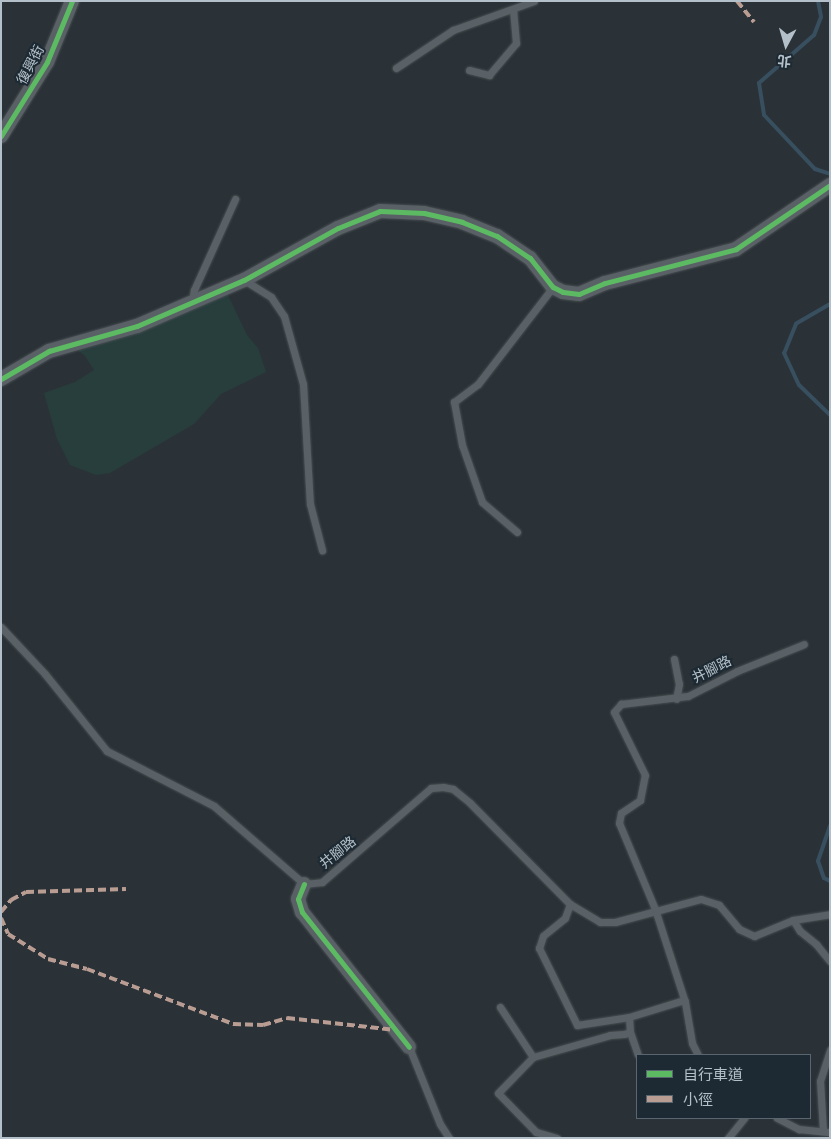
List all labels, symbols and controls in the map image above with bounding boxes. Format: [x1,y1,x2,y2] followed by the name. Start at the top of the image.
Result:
[761,20,811,70] north arrow
[14,43,48,87] street label: 復興街
[777,52,792,68] text: 北
[689,653,735,687] street label: 井腳路
[316,833,360,873] street label: 井腳路
[636,1054,811,1119] legend
[683,1068,743,1083] text: 自行車道
[683,1093,713,1108] text: 小徑

